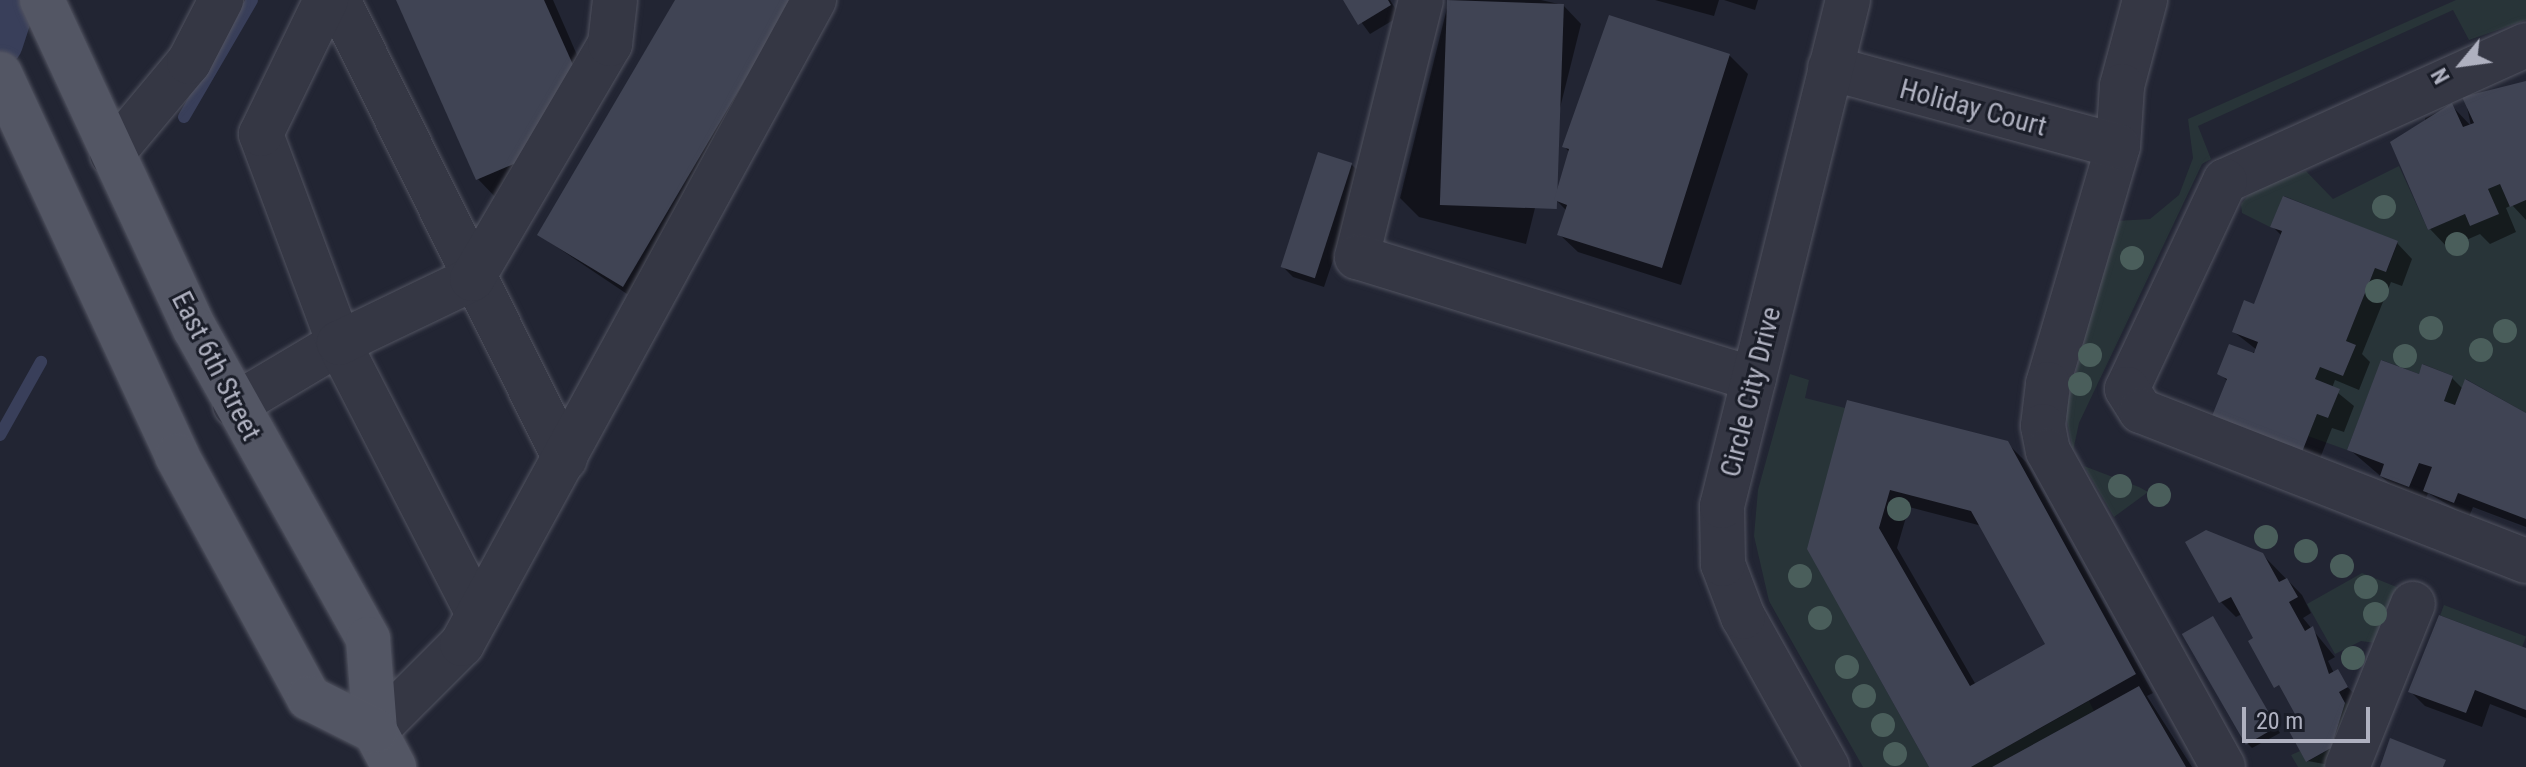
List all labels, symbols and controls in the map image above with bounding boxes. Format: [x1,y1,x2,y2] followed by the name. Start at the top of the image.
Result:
[2422,24,2502,104] north arrow
[2426,64,2455,88] text: N
[1896,72,2050,144] street label: Holiday Court
[164,286,268,446] street label: East 6th Street
[1714,304,1788,480] street label: Circle City Drive
[2246,691,2374,741] scale bar
[2256,707,2303,735] text: 20 m

